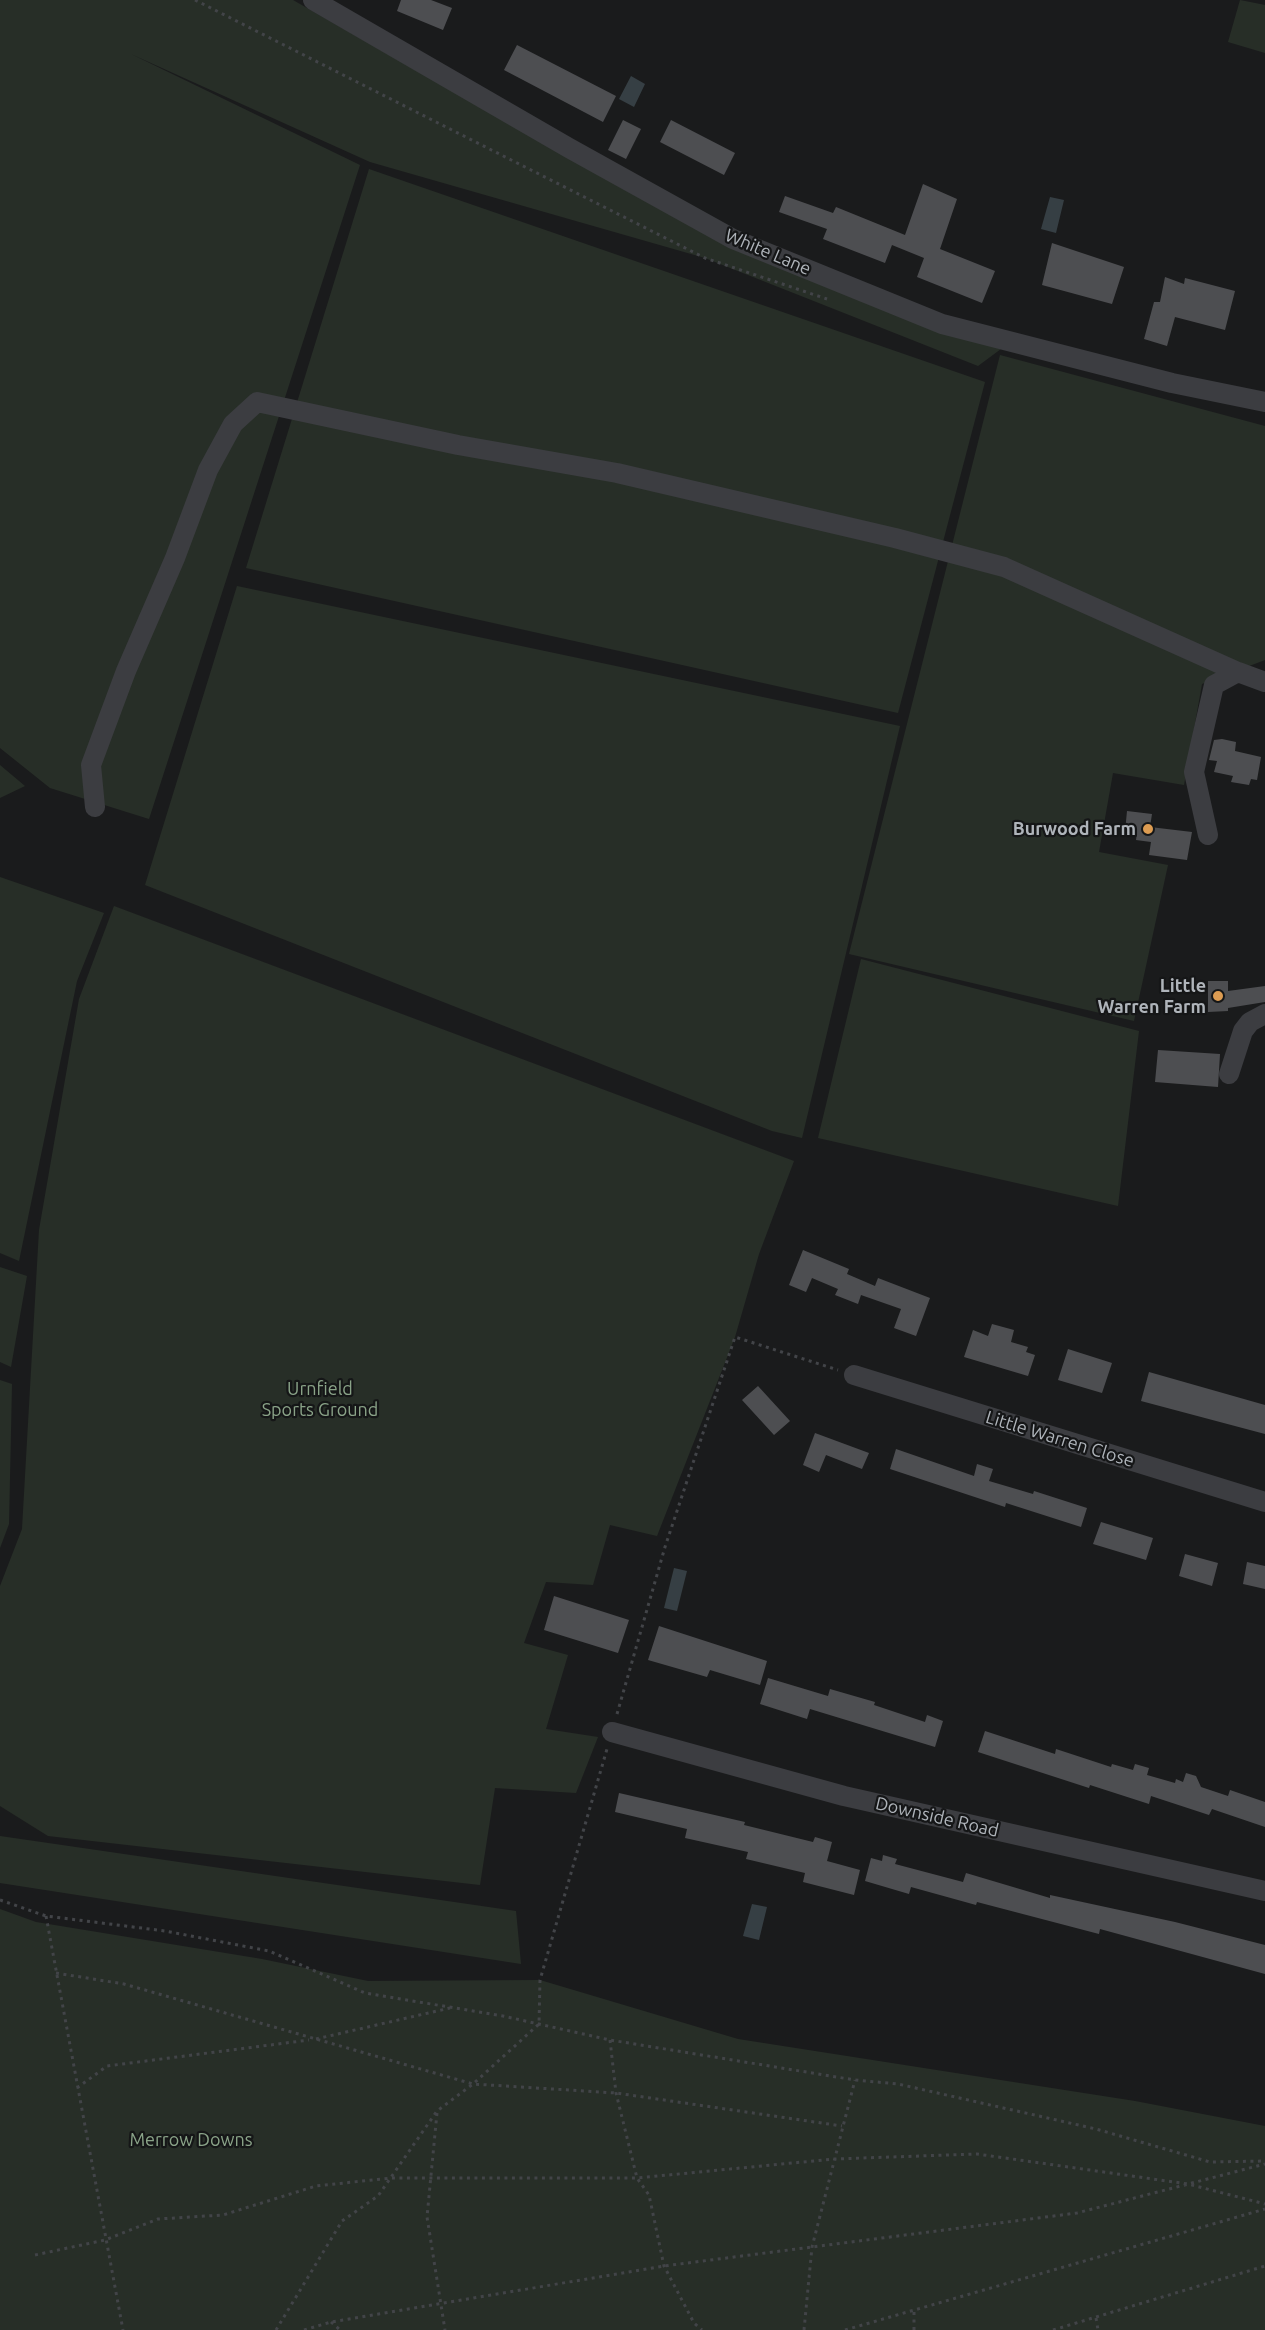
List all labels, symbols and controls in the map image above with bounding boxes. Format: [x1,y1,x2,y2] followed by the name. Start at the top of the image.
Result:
[722,224,814,280] street label: White Lane
[1013,818,1136,840] place label: Burwood Farm
[1141,822,1155,836] marker: Burwood Farm
[1098,975,1206,1018] place label: Little Warren Farm
[1211,989,1225,1003] marker: Little Warren Farm
[262,1378,378,1420] park label: Urnfield Sports Ground
[983,1406,1137,1472] street label: Little Warren Close
[873,1792,1001,1842] street label: Downside Road
[129,2129,253,2151] park label: Merrow Downs

